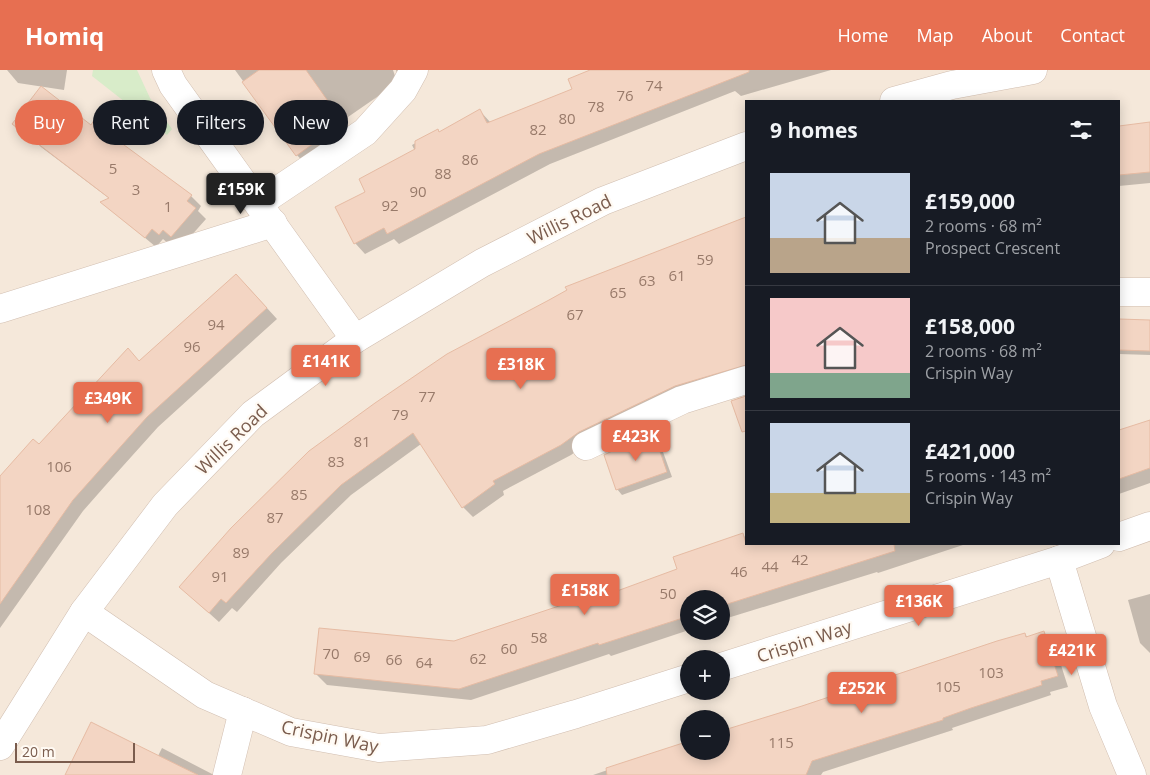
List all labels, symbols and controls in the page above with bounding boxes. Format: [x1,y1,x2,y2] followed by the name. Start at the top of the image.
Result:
[25,19,104,52] text: Homiq
[838,23,888,47] text: Home
[916,23,954,47] text: Map
[982,23,1032,47] text: About
[1060,23,1125,47] text: Contact
[645,75,663,95] house number: 74
[616,85,634,105] house number: 76
[587,96,605,116] house number: 78
[15,100,83,145] chip: Buy
[93,100,167,145] chip: Rent
[177,100,264,145] chip: Filters
[274,100,348,145] chip: New
[558,108,576,128] house number: 80
[770,116,858,144] text: 9 homes
[1067,116,1095,144] icon: filters
[529,119,547,139] house number: 82
[461,149,479,169] house number: 86
[109,158,117,178] house number: 5
[434,163,452,183] house number: 88
[206,172,276,215] pin: £159K
[217,178,265,200] text: £159K
[132,179,140,199] house number: 3
[409,181,427,201] house number: 90
[925,187,1015,215] text: £159,000
[523,188,615,250] street label: Willis Road
[810,193,870,253] icon: home
[381,195,399,215] house number: 92
[164,196,172,216] house number: 1
[925,215,1042,237] text: 2 rooms · 68 m²
[925,237,1060,259] text: Prospect Crescent
[696,249,714,269] house number: 59
[668,265,686,285] house number: 61
[638,270,656,290] house number: 63
[609,282,627,302] house number: 65
[566,304,584,324] house number: 67
[925,312,1015,340] text: £158,000
[207,314,225,334] house number: 94
[810,318,870,378] icon: home
[183,336,201,356] house number: 96
[925,340,1042,362] text: 2 rooms · 68 m²
[291,344,361,387] pin: £141K
[486,348,556,390] pin: £318K
[302,350,350,372] text: £141K
[497,353,545,375] text: £318K
[925,362,1013,384] text: Crispin Way
[73,382,143,424] pin: £349K
[418,386,436,406] house number: 77
[84,387,132,409] text: £349K
[190,399,272,479] street label: Willis Road
[391,404,409,424] house number: 79
[601,420,671,462] pin: £423K
[612,425,660,447] text: £423K
[353,431,371,451] house number: 81
[925,437,1015,465] text: £421,000
[810,443,870,503] icon: home
[327,451,345,471] house number: 83
[46,456,72,476] house number: 106
[925,465,1051,487] text: 5 rooms · 143 m²
[290,484,308,504] house number: 85
[925,487,1013,509] text: Crispin Way
[25,499,51,519] house number: 108
[266,507,284,527] house number: 87
[232,542,250,562] house number: 89
[791,549,809,569] house number: 42
[761,556,779,576] house number: 44
[730,561,748,581] house number: 46
[211,566,229,586] house number: 91
[550,574,620,616] pin: £158K
[561,579,609,601] text: £158K
[659,583,677,603] house number: 50
[884,584,954,627] pin: £136K
[680,590,730,760] map controls
[680,590,730,640] button: layers
[895,590,943,612] text: £136K
[753,614,856,668] street label: Crispin Way
[530,627,548,647] house number: 58
[1037,634,1107,676] pin: £421K
[500,638,518,658] house number: 60
[1048,639,1096,661] text: £421K
[322,643,340,663] house number: 70
[353,646,371,666] house number: 69
[469,648,487,668] house number: 62
[385,649,403,669] house number: 66
[680,650,730,700] button: +
[415,652,433,672] house number: 64
[978,662,1004,682] house number: 103
[827,672,897,714] pin: £252K
[935,676,961,696] house number: 105
[838,677,886,699] text: £252K
[680,710,730,760] button: −
[279,714,382,758] street label: Crispin Way
[768,732,794,752] house number: 115
[15,740,135,763] scale bar
[22,742,55,761] text: 20 m

